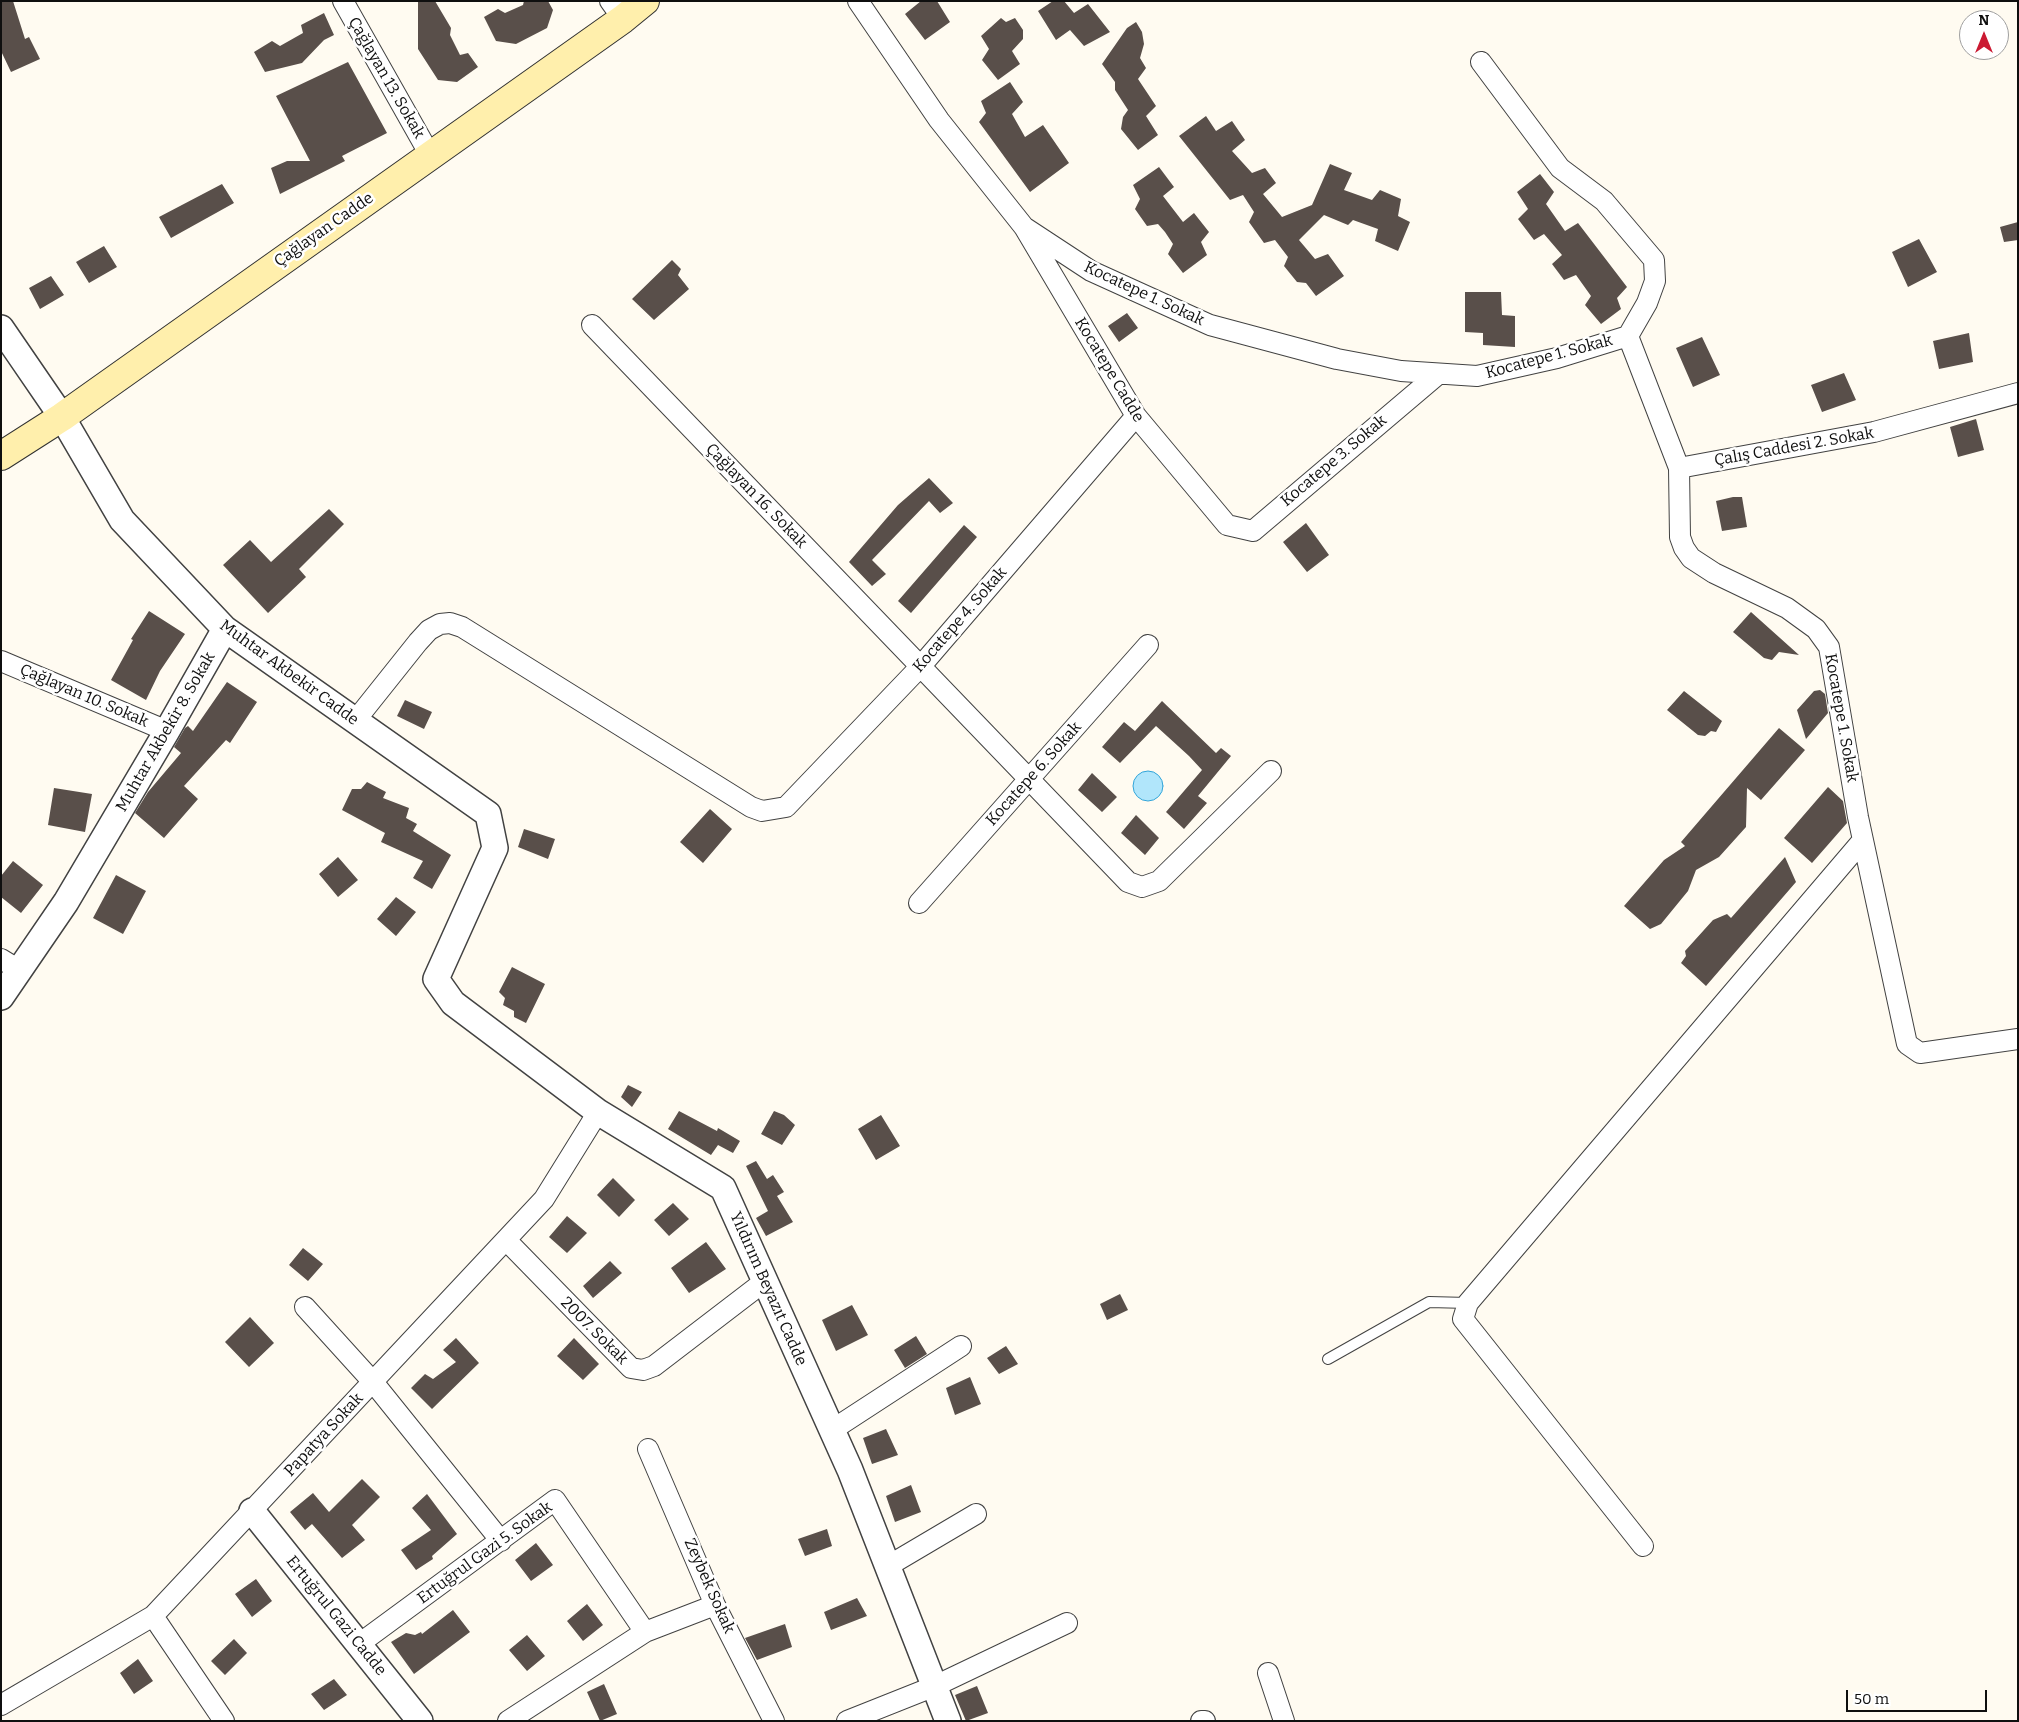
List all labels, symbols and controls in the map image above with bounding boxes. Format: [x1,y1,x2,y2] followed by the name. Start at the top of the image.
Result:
[1959,10,2009,60] north arrow
[1979,12,1989,29] text: N
[343,14,429,142] street label: Çağlayan 13. Sokak
[271,189,377,271] street label: Çağlayan Cadde
[1081,258,1207,330] street label: Kocatepe 1. Sokak
[1070,314,1148,426] street label: Kocatepe Cadde
[1483,331,1615,383] street label: Kocatepe 1. Sokak
[1277,411,1391,511] street label: Kocatepe 3. Sokak
[1713,424,1875,470] street label: Çalış Caddesi 2. Sokak
[701,440,811,552] street label: Çağlayan 16. Sokak
[909,563,1011,677] street label: Kocatepe 4. Sokak
[216,616,362,730] street label: Muhtar Akbekir Cadde
[112,649,220,815] street label: Muhtar Akbekir 8. Sokak
[1820,652,1862,784] street label: Kocatepe 1. Sokak
[17,660,151,732] street label: Çağlayan 10. Sokak
[982,718,1086,830] street label: Kocatepe 6. Sokak
[725,1209,811,1369] street label: Yıldırım Beyazıt Cadde
[556,1293,632,1369] street label: 2007. Sokak
[281,1389,367,1481] street label: Papatya Sokak
[414,1498,556,1608] street label: Ertuğrul Gazi 5. Sokak
[680,1536,738,1636] street label: Zeybek Sokak
[282,1552,390,1680] street label: Ertuğrul Gazi Cadde
[1849,1680,1990,1712] scale bar
[1854,1690,1889,1708] text: 50 m

